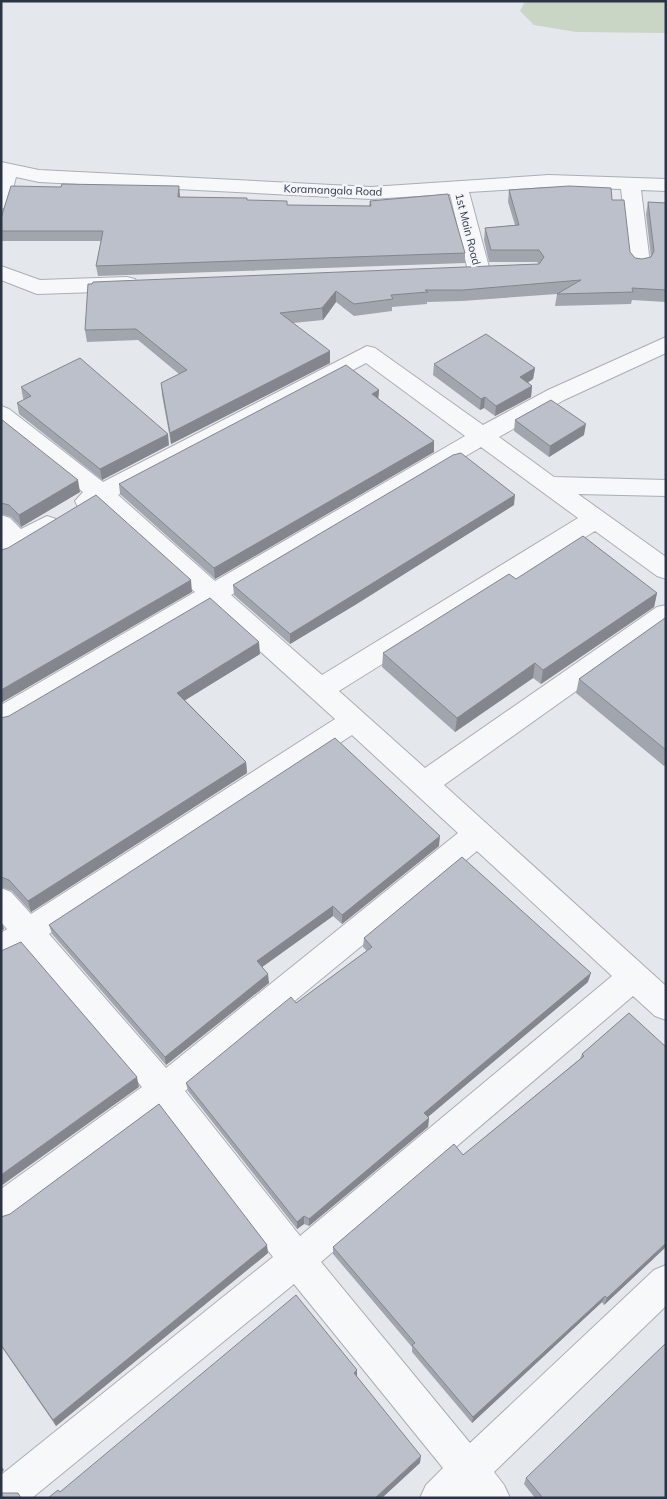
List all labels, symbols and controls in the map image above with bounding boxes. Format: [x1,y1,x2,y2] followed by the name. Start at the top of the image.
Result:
[283,181,383,199] street label: Koramangala Road
[452,192,484,266] street label: 1st Main Road

